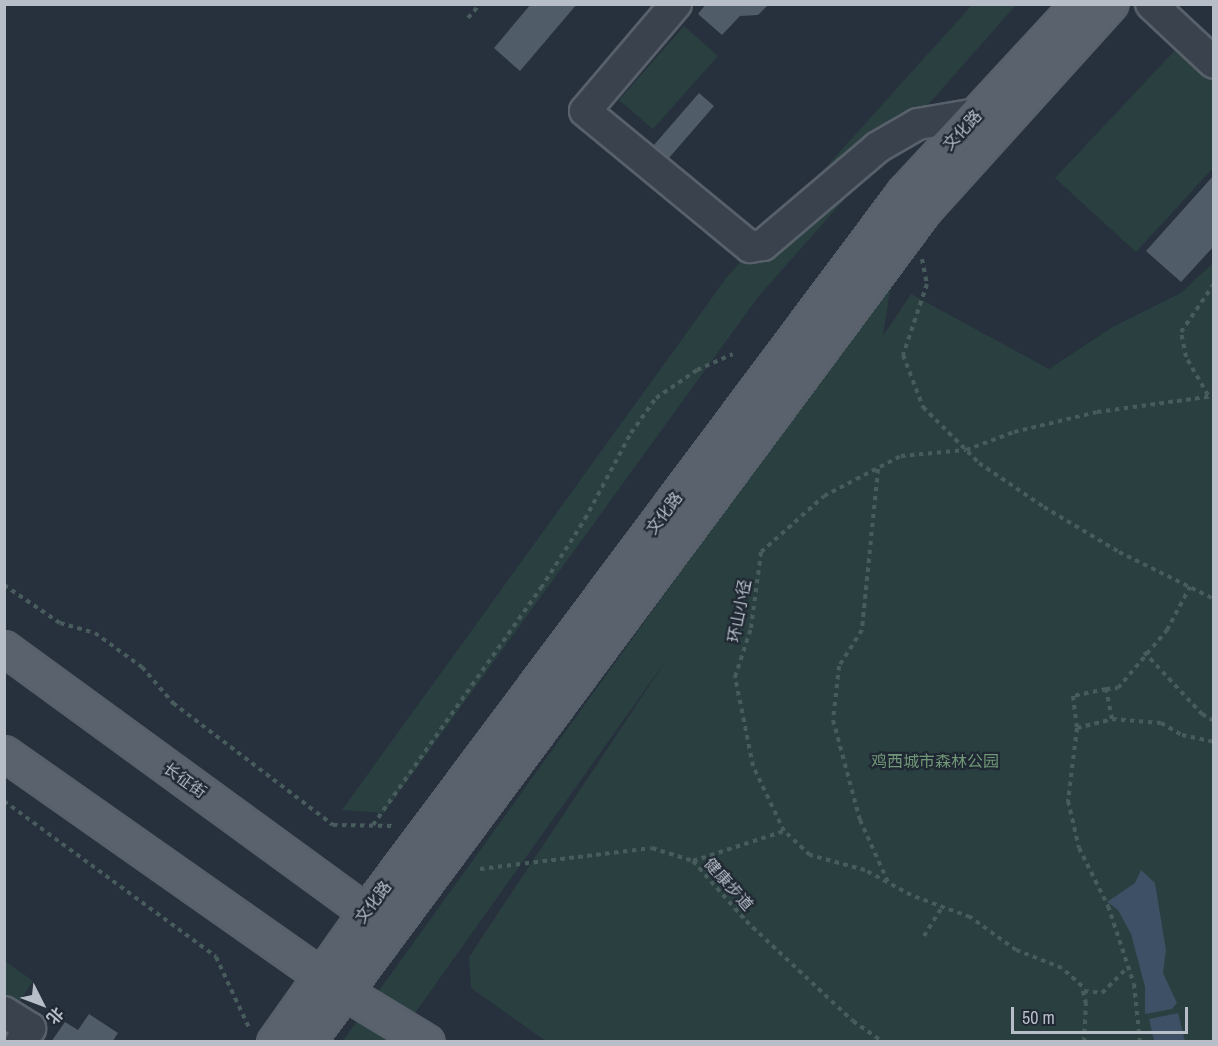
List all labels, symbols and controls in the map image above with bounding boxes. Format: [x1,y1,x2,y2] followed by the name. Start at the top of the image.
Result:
[939,106,985,154] street label: 文化路
[642,488,686,538] street label: 文化路
[723,578,755,644] street label: 环山小径
[871,751,999,771] park label: 鸡西城市森林公园
[160,758,210,802] street label: 长征街
[700,854,758,914] street label: 健康步道
[351,877,395,927] street label: 文化路
[12,974,72,1034] north arrow
[1014,995,1191,1033] scale bar
[42,1003,69,1029] text: 北
[1022,1005,1055,1030] text: 50 m

